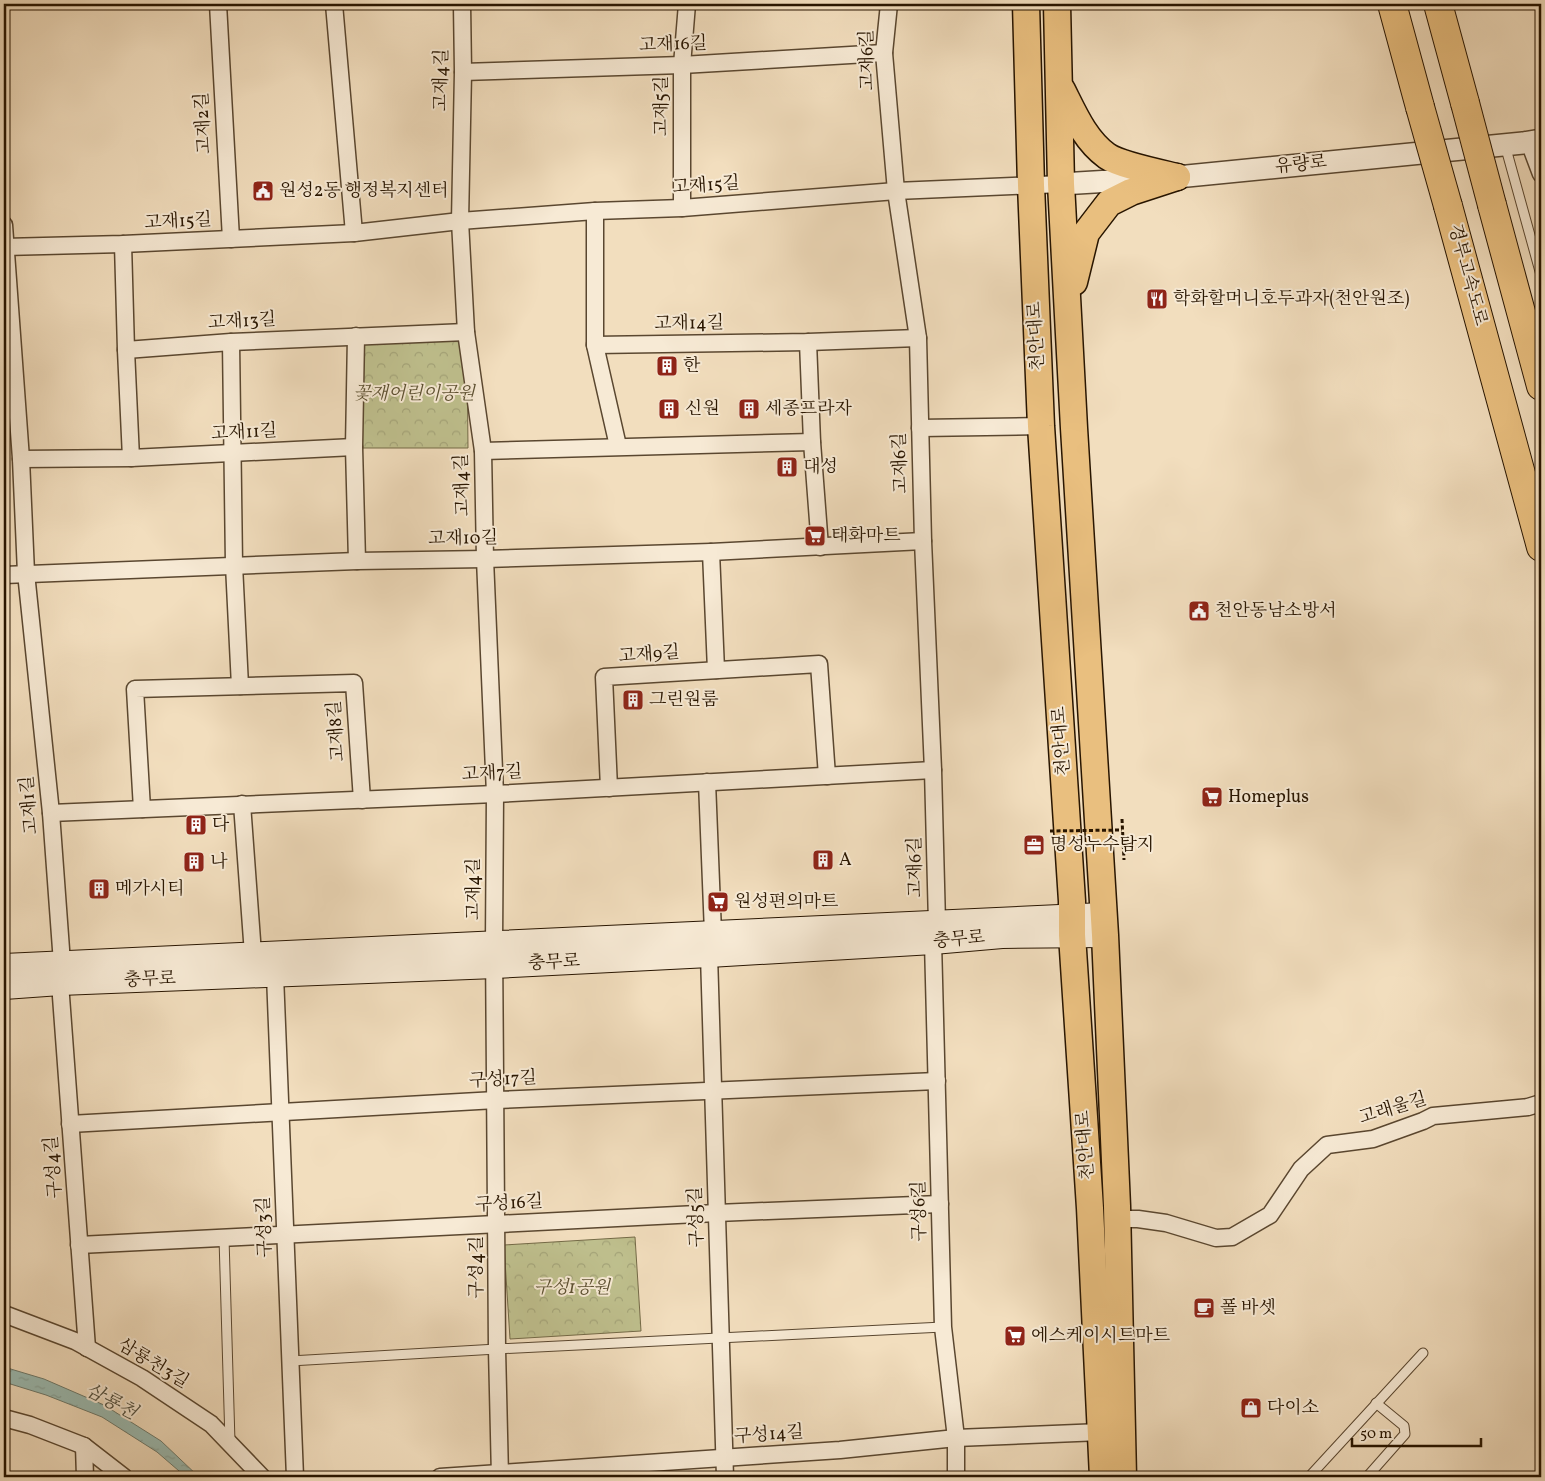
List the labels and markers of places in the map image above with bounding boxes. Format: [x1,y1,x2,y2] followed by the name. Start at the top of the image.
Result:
[251,179,275,203] public building icon: 원성2동 행정복지센터
[279,179,449,204] place label: 원성2동 행정복지센터
[1145,287,1169,311] restaurant icon: 학화할머니호두과자(천안원조)
[1173,287,1410,312] place label: 학화할머니호두과자(천안원조)
[655,354,679,378] building icon: 한
[683,354,701,379] place label: 한
[657,397,681,421] building icon: 신원
[685,397,720,422] place label: 신원
[737,397,761,421] building icon: 세종프라자
[765,397,853,422] place label: 세종프라자
[775,455,799,479] building icon: 대성
[803,455,838,480] place label: 대성
[803,524,827,548] supermarket icon: 태화마트
[831,524,901,549] place label: 태화마트
[1187,599,1211,623] public building icon: 천안동남소방서
[1215,599,1337,624] place label: 천안동남소방서
[621,688,645,712] building icon: 그린원룸
[649,688,719,713] place label: 그린원룸
[1200,785,1224,809] supermarket icon: Homeplus
[1228,785,1309,810] place label: Homeplus
[184,813,208,837] building icon: 다
[212,813,230,838] place label: 다
[1022,833,1046,857] office icon: 명성누수탐지
[1050,833,1154,858] place label: 명성누수탐지
[811,848,835,872] building icon: A
[839,848,852,873] place label: A
[182,850,206,874] building icon: 나
[210,850,228,875] place label: 나
[87,877,111,901] building icon: 메가시티
[115,877,185,902] place label: 메가시티
[706,890,730,914] supermarket icon: 원성편의마트
[734,890,839,915] place label: 원성편의마트
[1192,1296,1216,1320] cafe icon: 폴 바셋
[1220,1296,1276,1321] place label: 폴 바셋
[1003,1324,1027,1348] supermarket icon: 에스케이시트마트
[1031,1324,1171,1349] place label: 에스케이시트마트
[1239,1396,1263,1420] shop icon: 다이소
[1267,1396,1319,1421] place label: 다이소

